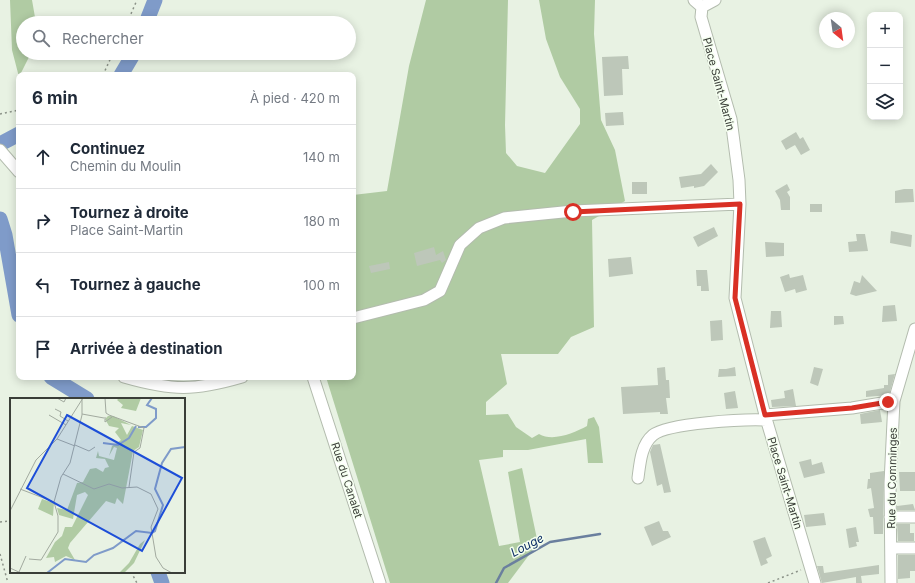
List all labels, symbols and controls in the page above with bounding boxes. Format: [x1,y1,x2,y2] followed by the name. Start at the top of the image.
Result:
[819,12,855,48] north arrow
[867,12,903,120] map controls
[867,12,903,48] button: +
[16,16,356,60] search box
[30,27,52,49] icon: search
[62,29,144,48] text: Rechercher
[700,36,738,132] street label: Place Saint-Martin
[867,48,903,84] button: −
[867,84,903,120] button: layers
[32,88,78,108] text: 6 min
[250,90,340,106] text: À pied · 420 m
[70,139,145,158] text: Continuez
[32,146,54,168] icon: ahead
[303,149,340,165] text: 140 m
[70,158,181,174] text: Chemin du Moulin
[70,203,189,222] text: Tournez à droite
[564,203,582,221] route start
[32,210,54,232] icon: right
[303,213,340,229] text: 180 m
[70,222,183,238] text: Place Saint-Martin
[32,274,54,296] icon: left
[70,275,201,294] text: Tournez à gauche
[303,277,340,293] text: 100 m
[32,338,54,360] icon: arrive
[70,339,223,358] text: Arrivée à destination
[879,393,897,411] route end
[10,398,185,573] inset map
[884,427,900,529] street label: Rue du Comminges
[764,435,806,531] street label: Place Saint-Martin
[328,440,366,520] street label: Rue du Canalet
[508,530,546,560] water label: Louge

